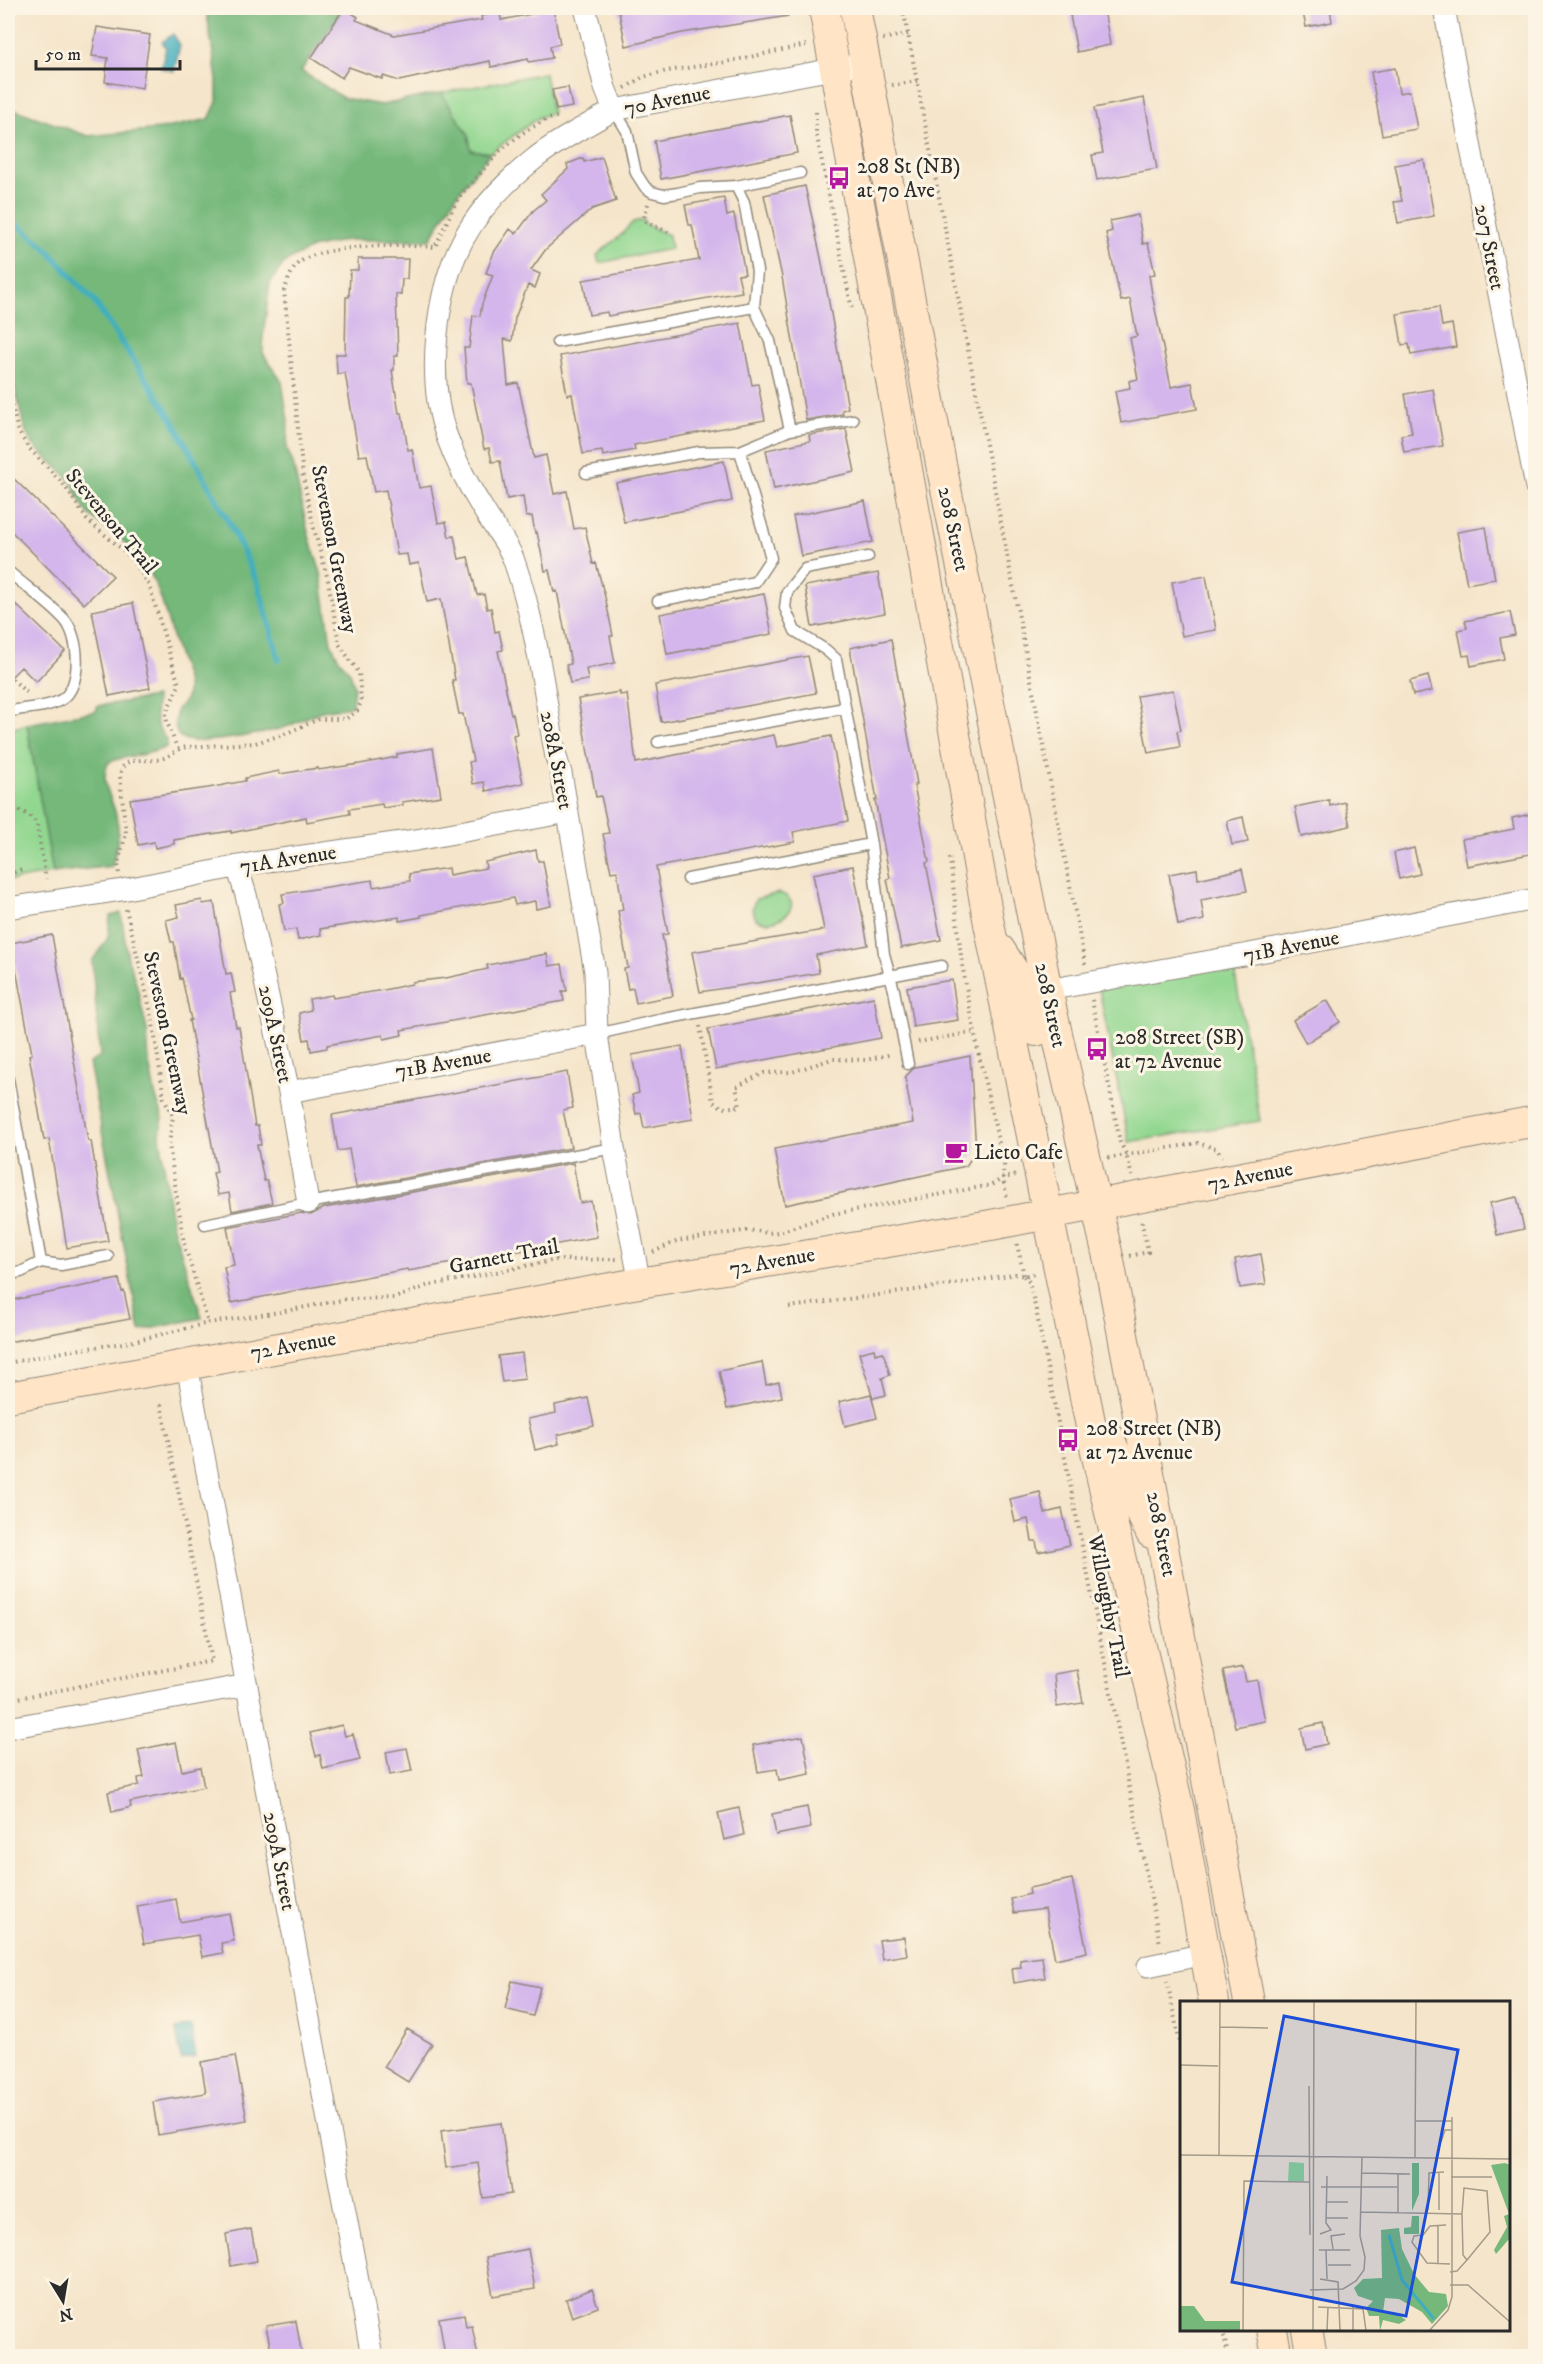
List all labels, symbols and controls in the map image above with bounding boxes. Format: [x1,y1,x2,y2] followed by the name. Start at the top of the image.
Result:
[36,33,180,71] scale bar
[45,44,81,66] text: 50 m
[622,80,713,122] street label: 70 Avenue
[857,154,961,204] place label: 208 St (NB) at 70 Ave
[826,165,852,191] bus stop icon: 208 St (NB) at 70 Ave
[1468,202,1510,293] street label: 207 Street
[59,463,163,580] street label: Stevenson Trail
[305,463,363,637] street label: Stevenson Greenway
[931,484,975,574] street label: 208 Street
[534,709,578,812] street label: 208A Street
[238,839,338,880] street label: 71A Avenue
[1241,925,1342,969] street label: 71B Avenue
[137,949,197,1118] street label: Steveston Greenway
[1028,960,1072,1050] street label: 208 Street
[252,983,298,1086] street label: 209A Street
[1115,1025,1244,1075] place label: 208 Street (SB) at 72 Avenue
[1084,1036,1110,1062] bus stop icon: 208 Street (SB) at 72 Avenue
[393,1043,494,1085] street label: 71B Avenue
[943,1139,969,1165] cafe icon: Lieto Cafe
[974,1140,1063,1166] place label: Lieto Cafe
[1205,1156,1295,1198] street label: 72 Avenue
[447,1233,562,1280] street label: Garnett Trail
[727,1242,817,1282] street label: 72 Avenue
[248,1326,338,1366] street label: 72 Avenue
[1086,1416,1221,1466] place label: 208 Street (NB) at 72 Avenue
[1055,1427,1081,1453] bus stop icon: 208 Street (NB) at 72 Avenue
[1140,1489,1182,1579] street label: 208 Street
[1081,1531,1135,1681] street label: Willoughby Trail
[257,1810,301,1913] street label: 209A Street
[1180,2001,1510,2331] inset map
[33,2271,93,2331] north arrow
[57,2304,74,2326] text: N

